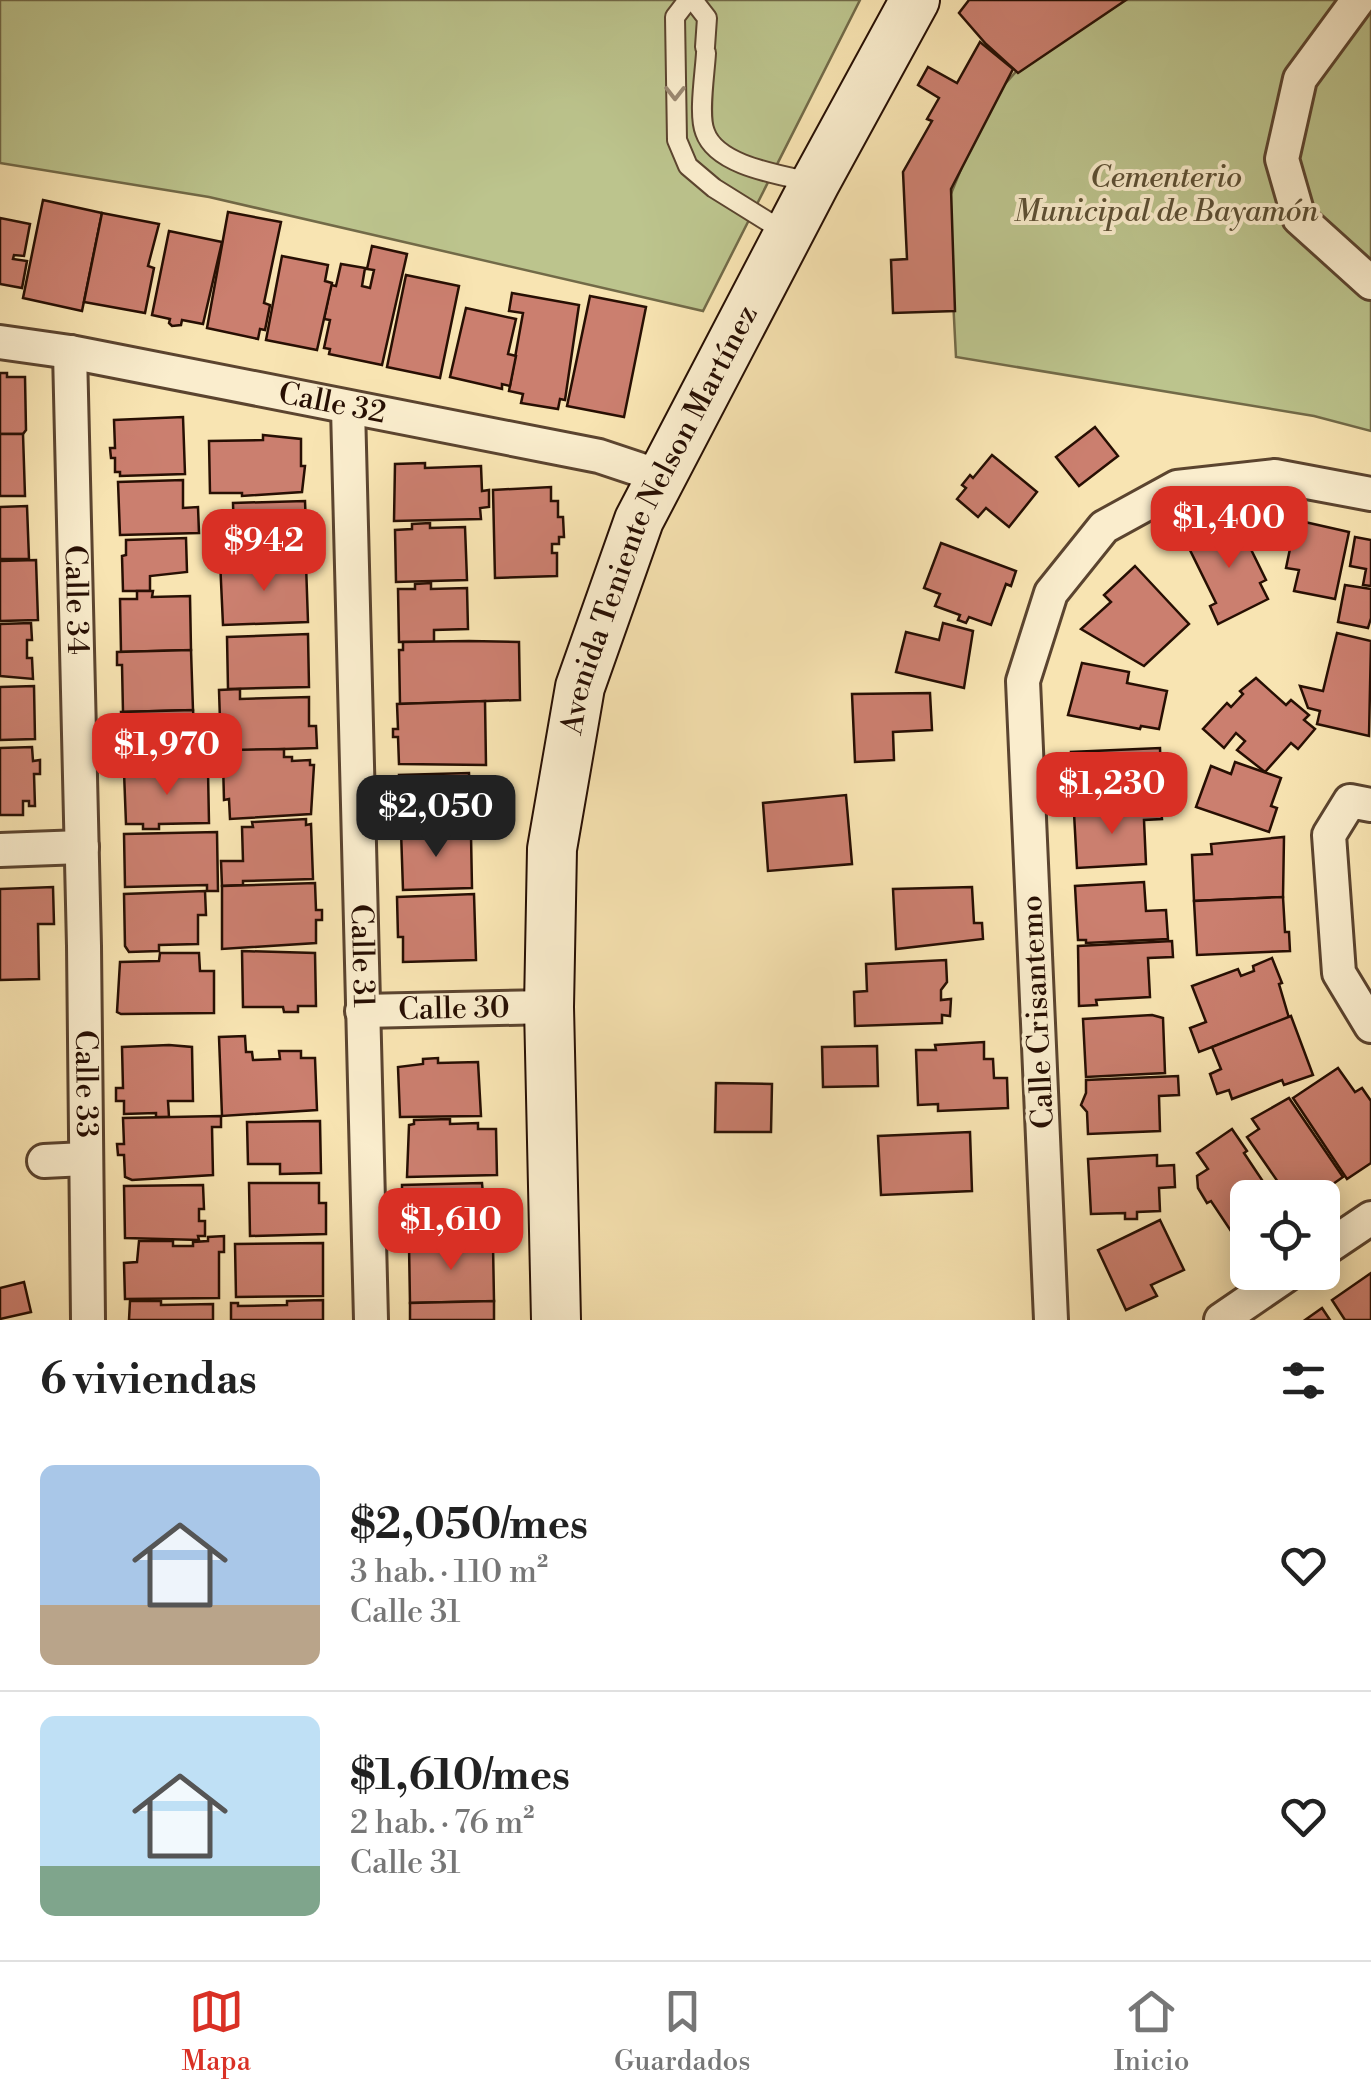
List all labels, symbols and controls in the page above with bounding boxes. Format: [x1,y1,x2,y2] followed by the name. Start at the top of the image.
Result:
[664,86,686,101] one-way arrow
[1014,159,1318,231] park label: Cementerio Municipal de Bayamón
[553,299,767,738] street label: Avenida Teniente Nelson Martínez
[275,374,389,433] street label: Calle 32
[1148,486,1310,571] pin: $1,400
[1173,498,1285,538] text: $1,400
[205,509,323,594] pin: $942
[224,521,304,561] text: $942
[56,545,96,655] street label: Calle 34
[86,713,248,798] pin: $1,970
[114,725,220,765] text: $1,970
[1031,752,1193,837] pin: $1,230
[1058,764,1166,804] text: $1,230
[355,775,517,860] pin: $2,050
[378,787,494,827] text: $2,050
[1013,894,1063,1130] street label: Calle Crisantemo
[342,904,382,1008] street label: Calle 31
[398,989,510,1029] street label: Calle 30
[66,1030,105,1138] street label: Calle 33
[1230,1180,1340,1290] map controls
[1230,1180,1340,1290] button: locate
[370,1188,532,1273] pin: $1,610
[400,1200,502,1240] text: $1,610
[1276,1353,1331,1408] icon: filters
[40,1354,257,1407] text: 6 viviendas
[350,1499,588,1552] text: $2,050/mes
[120,1505,240,1625] icon: home
[1276,1538,1331,1593] icon: heart
[350,1552,548,1592] text: 3 hab. · 110 m²
[350,1592,461,1632] text: Calle 31
[350,1750,570,1803] text: $1,610/mes
[120,1756,240,1876] icon: home
[1276,1789,1331,1844] icon: heart
[350,1803,534,1843] text: 2 hab. · 76 m²
[350,1843,461,1883] text: Calle 31
[182,1984,251,2079] tab: Mapa
[614,1984,751,2079] tab: Guardados
[1114,1984,1189,2079] tab: Inicio

